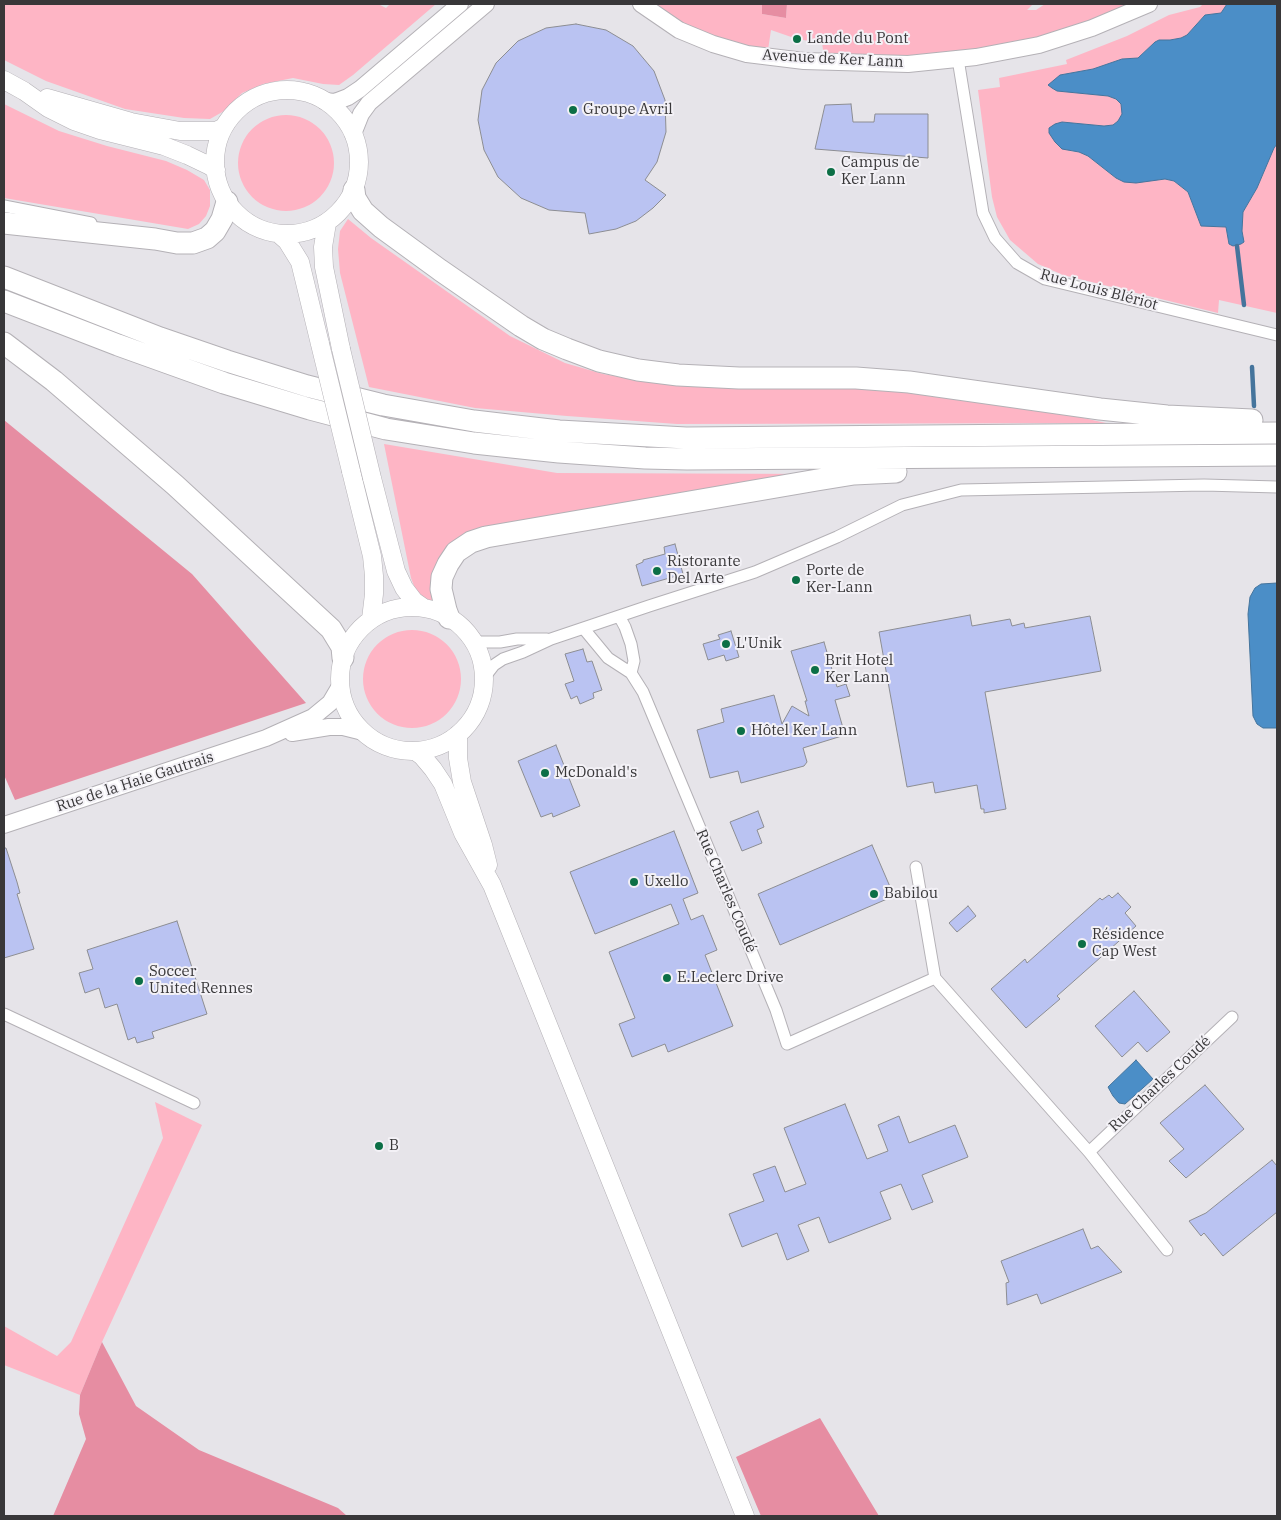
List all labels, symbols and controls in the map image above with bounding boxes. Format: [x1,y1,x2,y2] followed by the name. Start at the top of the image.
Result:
[807,30,909,48] place label: Lande du Pont
[791,33,803,45] marker: Lande du Pont
[762,46,904,72] street label: Avenue de Ker Lann
[583,101,673,119] place label: Groupe Avril
[567,104,579,116] marker: Groupe Avril
[841,154,920,189] place label: Campus de Ker Lann
[825,166,837,178] marker: Campus de Ker Lann
[1038,266,1160,314] street label: Rue Louis Blériot
[667,553,741,588] place label: Ristorante Del Arte
[806,562,873,597] place label: Porte de Ker-Lann
[651,565,663,577] marker: Ristorante Del Arte
[790,574,802,586] marker: Porte de Ker-Lann
[736,635,782,653] place label: L'Unik
[720,638,732,650] marker: L'Unik
[825,652,893,687] place label: Brit Hotel Ker Lann
[809,664,821,676] marker: Brit Hotel Ker Lann
[751,722,857,740] place label: Hôtel Ker Lann
[735,725,747,737] marker: Hôtel Ker Lann
[54,748,216,816] street label: Rue de la Haie Gautrais
[555,764,637,782] place label: McDonald's
[539,767,551,779] marker: McDonald's
[692,826,760,956] street label: Rue Charles Coudé
[644,873,689,891] place label: Uxello
[628,876,640,888] marker: Uxello
[884,885,938,903] place label: Babilou
[868,888,880,900] marker: Babilou
[1092,926,1164,961] place label: Résidence Cap West
[1076,938,1088,950] marker: Résidence Cap West
[149,963,253,998] place label: Soccer United Rennes
[677,969,784,987] place label: E.Leclerc Drive
[661,972,673,984] marker: E.Leclerc Drive
[133,975,145,987] marker: Soccer United Rennes
[1105,1032,1215,1136] street label: Rue Charles Coudé
[389,1137,399,1155] place label: B
[373,1140,385,1152] marker: B

